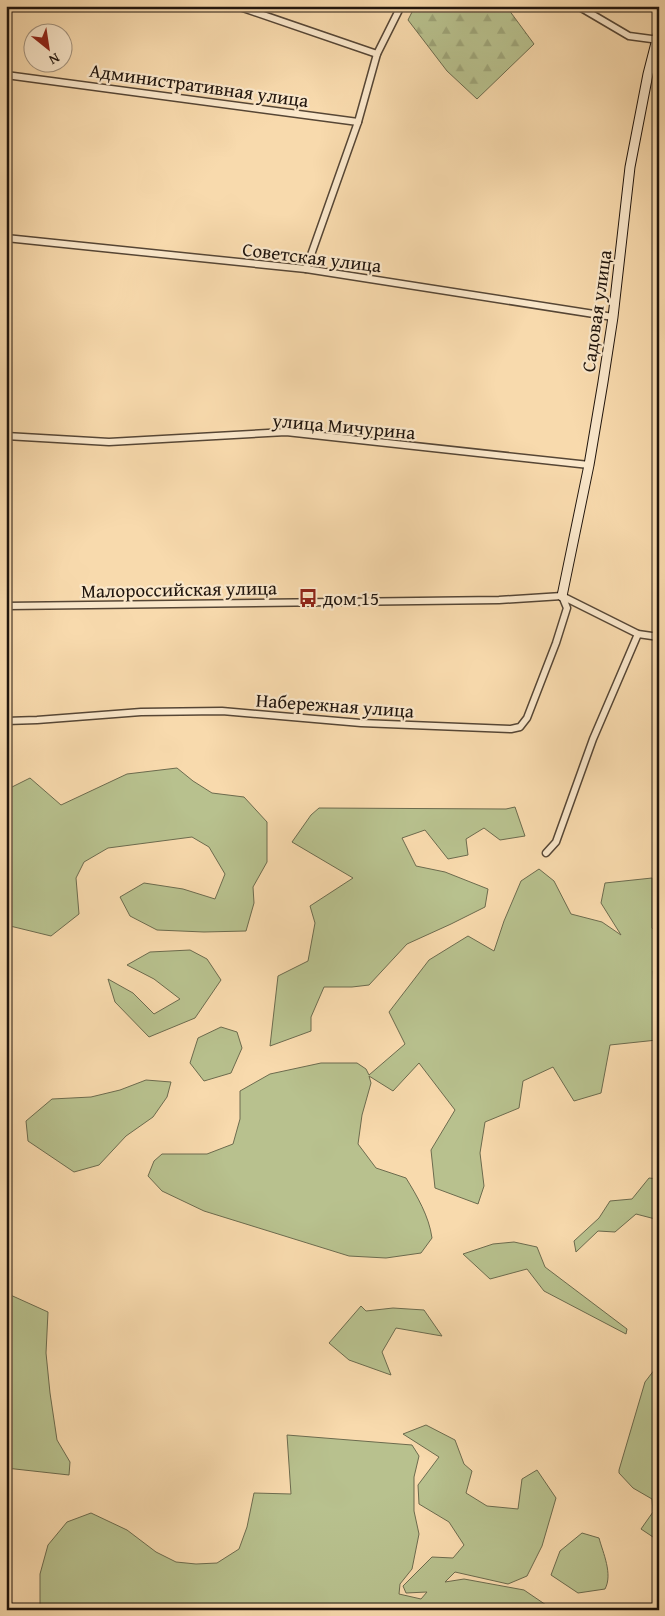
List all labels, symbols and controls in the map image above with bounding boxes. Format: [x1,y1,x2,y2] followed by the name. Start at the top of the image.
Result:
[22,22,72,72] north arrow
[45,48,64,71] text: N
[88,56,310,114] street label: Административная улица
[241,235,383,279] street label: Советская улица
[574,248,618,374] street label: Садовая улица
[270,406,417,446] street label: улица Мичурина
[81,573,277,605] street label: Малороссийская улица
[323,584,379,612] place label: дом 15
[297,587,319,609] bus stop icon: дом 15
[255,686,415,724] street label: Набережная улица

